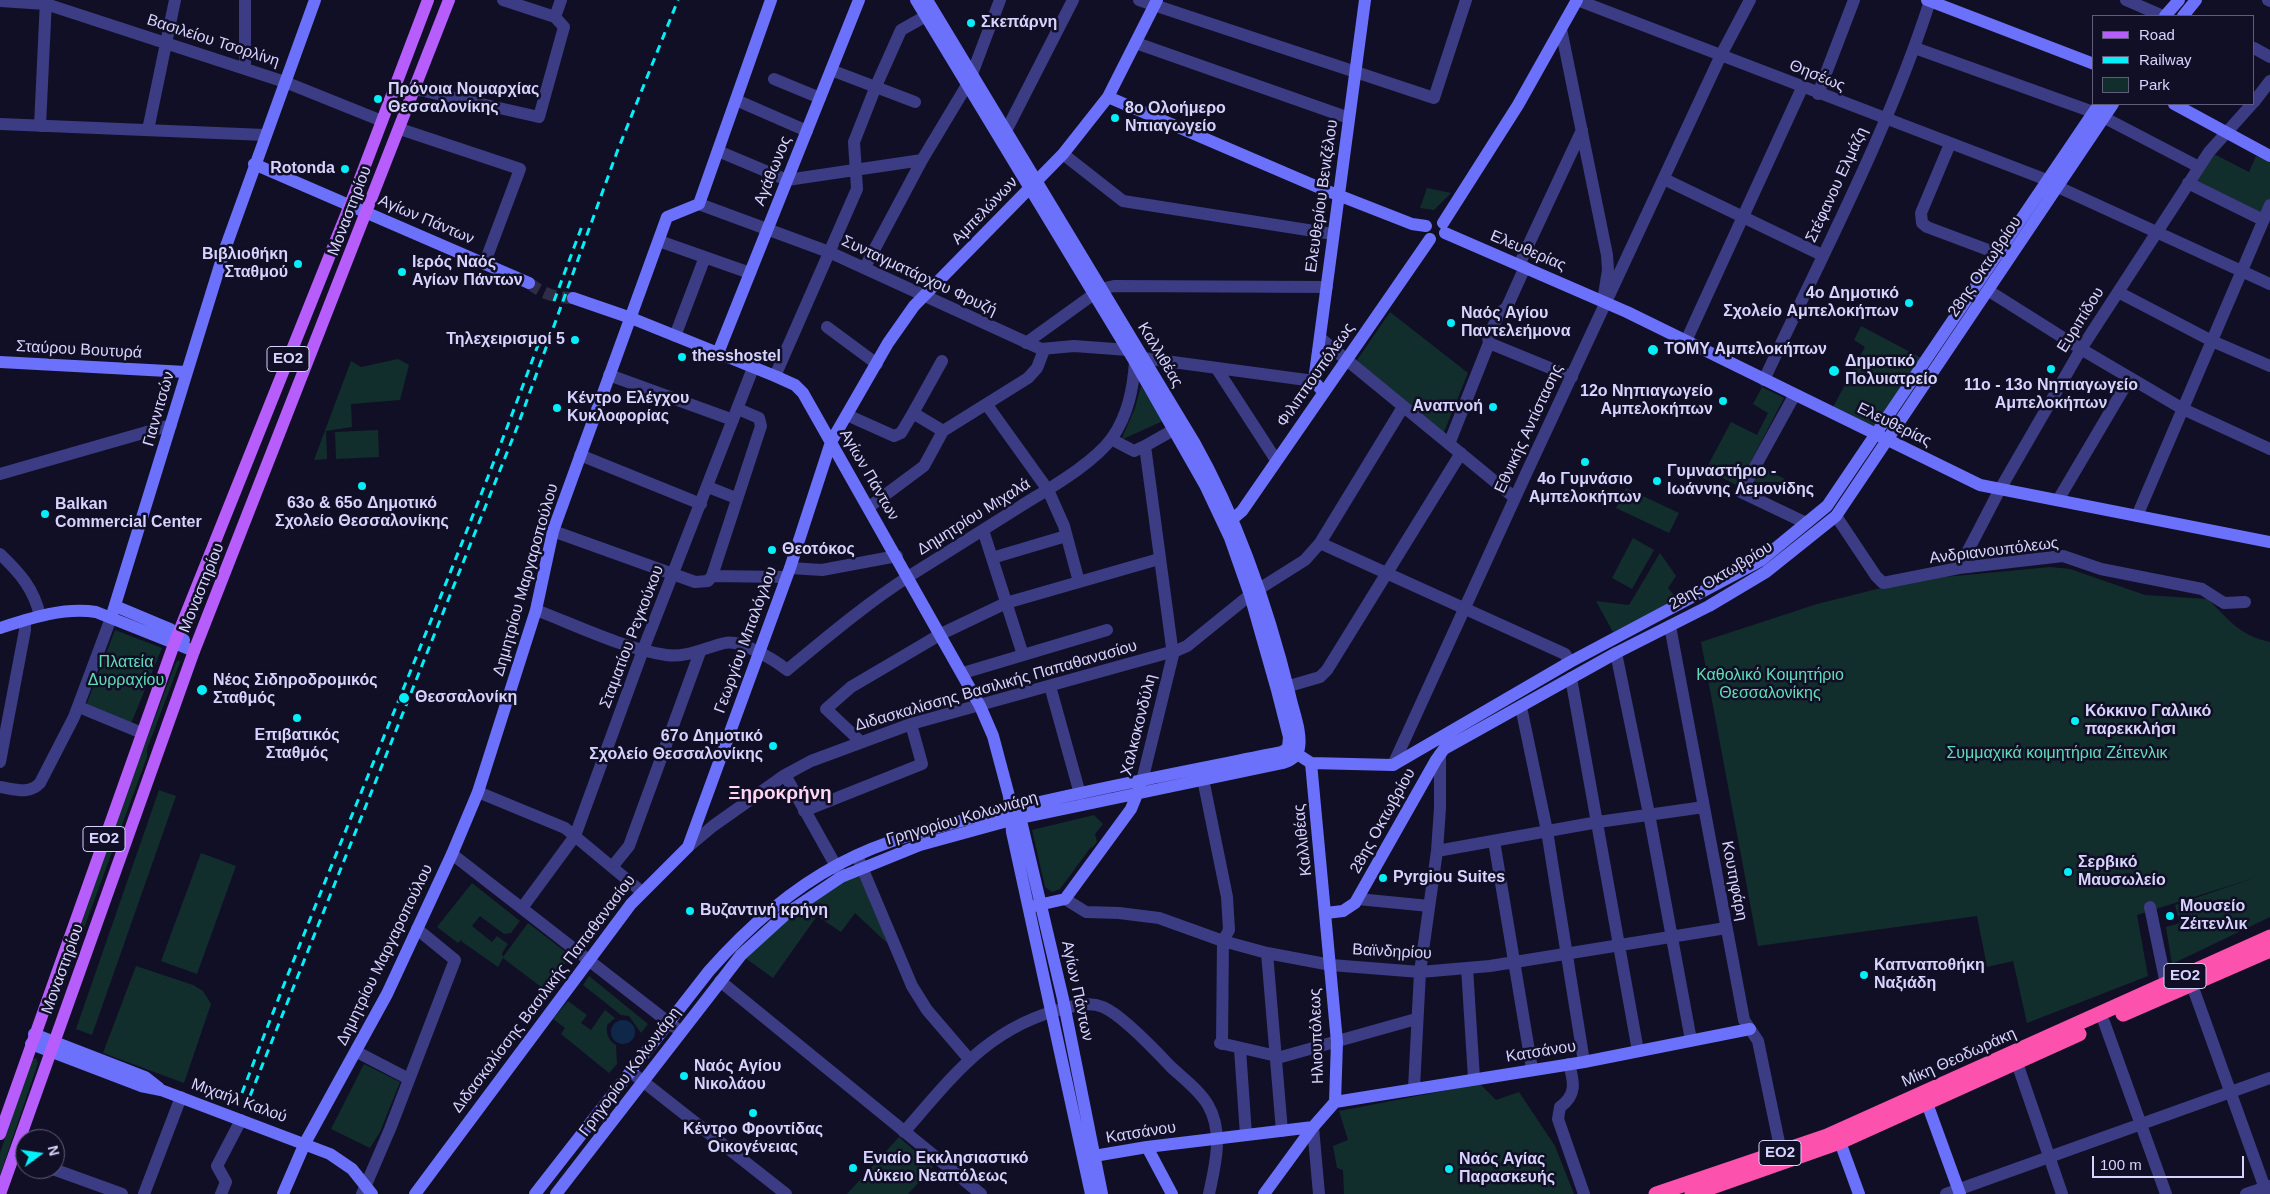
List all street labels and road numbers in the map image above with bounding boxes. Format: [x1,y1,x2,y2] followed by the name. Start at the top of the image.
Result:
[144,11,282,71] street label: Βασιλείου Τσορλίνη
[1786,56,1848,96] street label: Θησέως
[1302,118,1342,274] street label: Ελευθερίου Βενιζέλου
[1802,124,1872,246] street label: Στέφανου Ελμάζη
[750,133,796,209] street label: Αγάθωνος
[324,163,376,259] street label: Μοναστηρίου
[948,173,1022,249] street label: Αμπελώνων
[375,191,477,249] street label: Αγίων Πάντων
[1944,213,2026,321] street label: 28ης Οκτωβρίου
[1487,226,1569,276] street label: Ελευθερίας
[838,232,1000,320] street label: Συνταγματάρχου Φρυζή
[2053,284,2109,356] street label: Ευριπίδου
[1133,319,1187,391] street label: Καλλιθέας
[1273,319,1359,431] street label: Φιλιππουπόλεως
[16,337,142,363] street label: Σταύρου Βουτυρά
[267,346,309,372] road number: ΕΟ2
[1491,361,1567,497] street label: Εθνικής Αντίστασης
[139,369,179,449] street label: Γιαννιτσών
[1854,399,1934,451] street label: Ελευθερίας
[835,426,903,524] street label: Αγίων Πάντων
[914,474,1034,560] street label: Δημητρίου Μιχαλά
[489,482,563,678] street label: Δημητρίου Μαργαροπούλου
[1928,534,2060,568] street label: Ανδριανουπόλεως
[1666,538,1776,614] street label: 28ης Οκτωβρίου
[175,540,229,636] street label: Μοναστηρίου
[596,563,668,711] street label: Σταματίου Ρεγκούκου
[711,564,781,716] street label: Γεωργίου Μπαλόγλου
[853,636,1139,736] street label: Διδασκαλίσσης Βασιλικής Παπαθανασίου
[1117,672,1161,778] street label: Χαλκοκονδύλη
[1346,765,1420,877] street label: 28ης Οκτωβρίου
[884,788,1040,850] street label: Γρηγορίου Κολωνιάρη
[1290,803,1316,877] street label: Καλλιθέας
[83,826,125,852] road number: ΕΟ2
[1717,839,1751,923] street label: Κουτηφάρη
[333,861,437,1049] street label: Δημητρίου Μαργαροπούλου
[448,871,640,1117] street label: Διδασκαλίσσης Βασιλικής Παπαθανασίου
[38,921,88,1017] street label: Μοναστηρίου
[1057,939,1097,1043] street label: Αγίων Πάντων
[1352,940,1432,964] street label: Βαϊνδηρίου
[2164,964,2206,988] road number: ΕΟ2
[1306,988,1328,1084] street label: Ηλιουπόλεως
[575,1004,685,1140] street label: Γρηγορίου Κολωνιάρη
[1899,1024,2019,1092] street label: Μίκη Θεοδωράκη
[1505,1037,1577,1067] street label: Κατσάνου
[188,1075,290,1127] street label: Μιχαήλ Καλού
[1105,1118,1177,1148] street label: Κατσάνου
[1759,1140,1801,1166] road number: ΕΟ2

